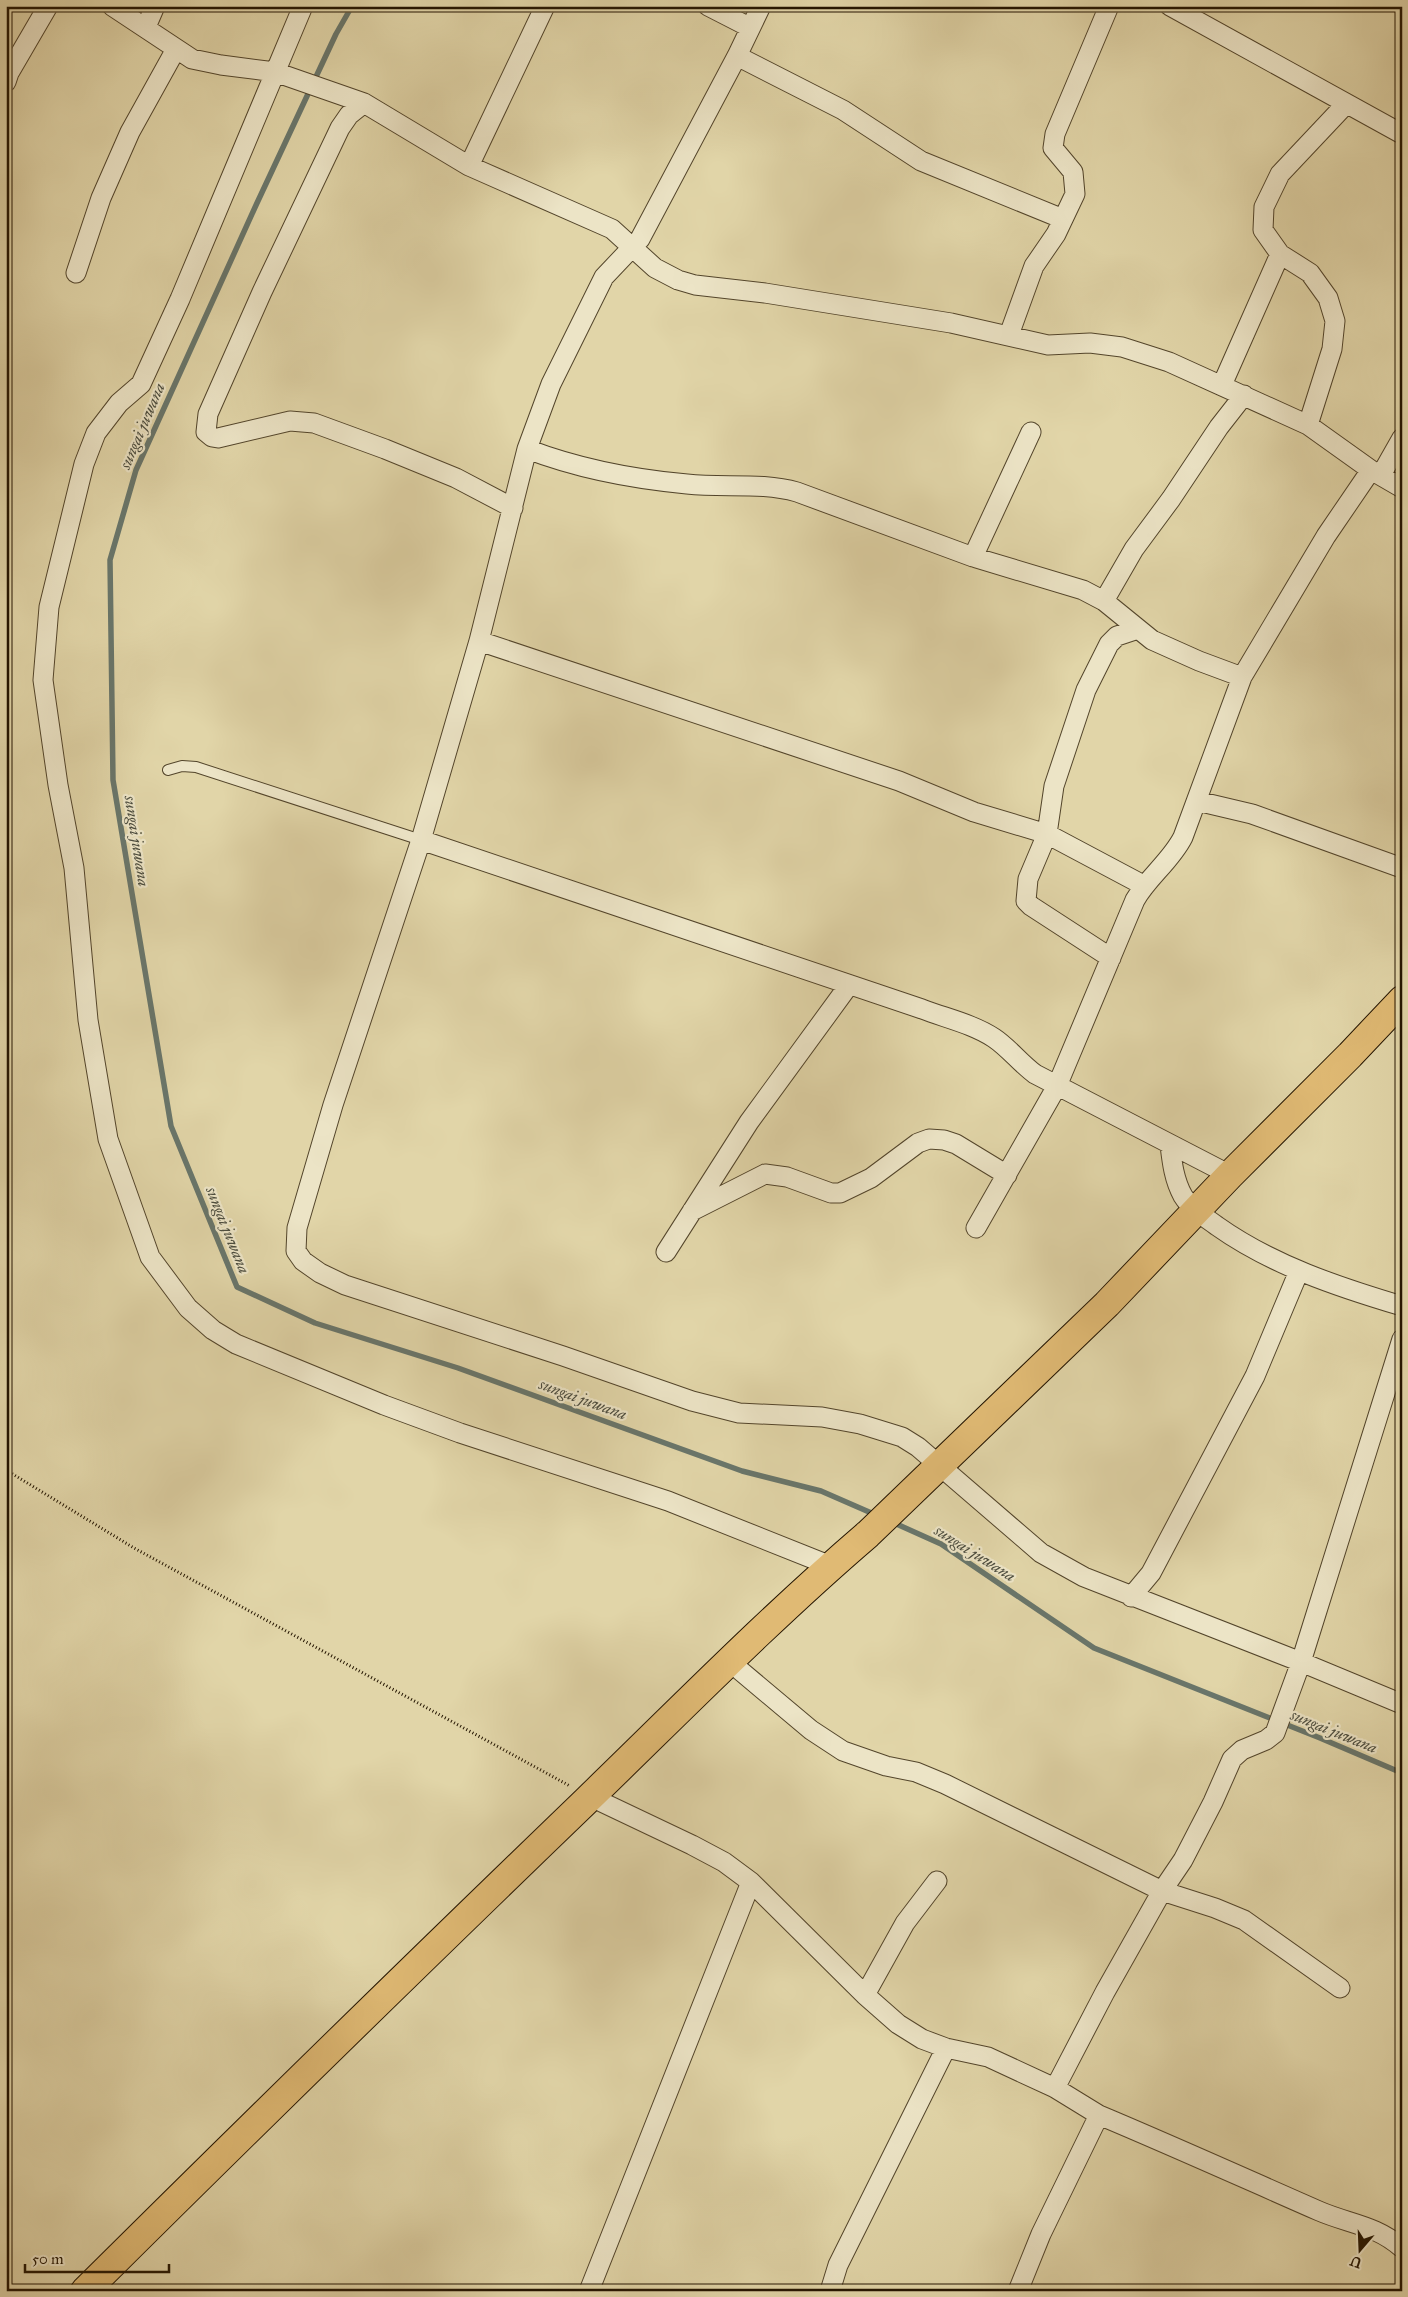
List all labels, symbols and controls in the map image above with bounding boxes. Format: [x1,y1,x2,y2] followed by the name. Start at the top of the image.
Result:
[115,380,170,473] water label: sungai juwana
[119,793,154,888] water label: sungai juwana
[201,1183,254,1277] water label: sungai juwana
[535,1374,630,1425] water label: sungai juwana
[930,1520,1019,1586] water label: sungai juwana
[1287,1705,1380,1758] water label: sungai juwana
[1336,2224,1386,2274] north arrow
[25,2242,169,2274] scale bar
[32,2250,64,2268] text: 50 m
[1347,2252,1364,2272] text: U

